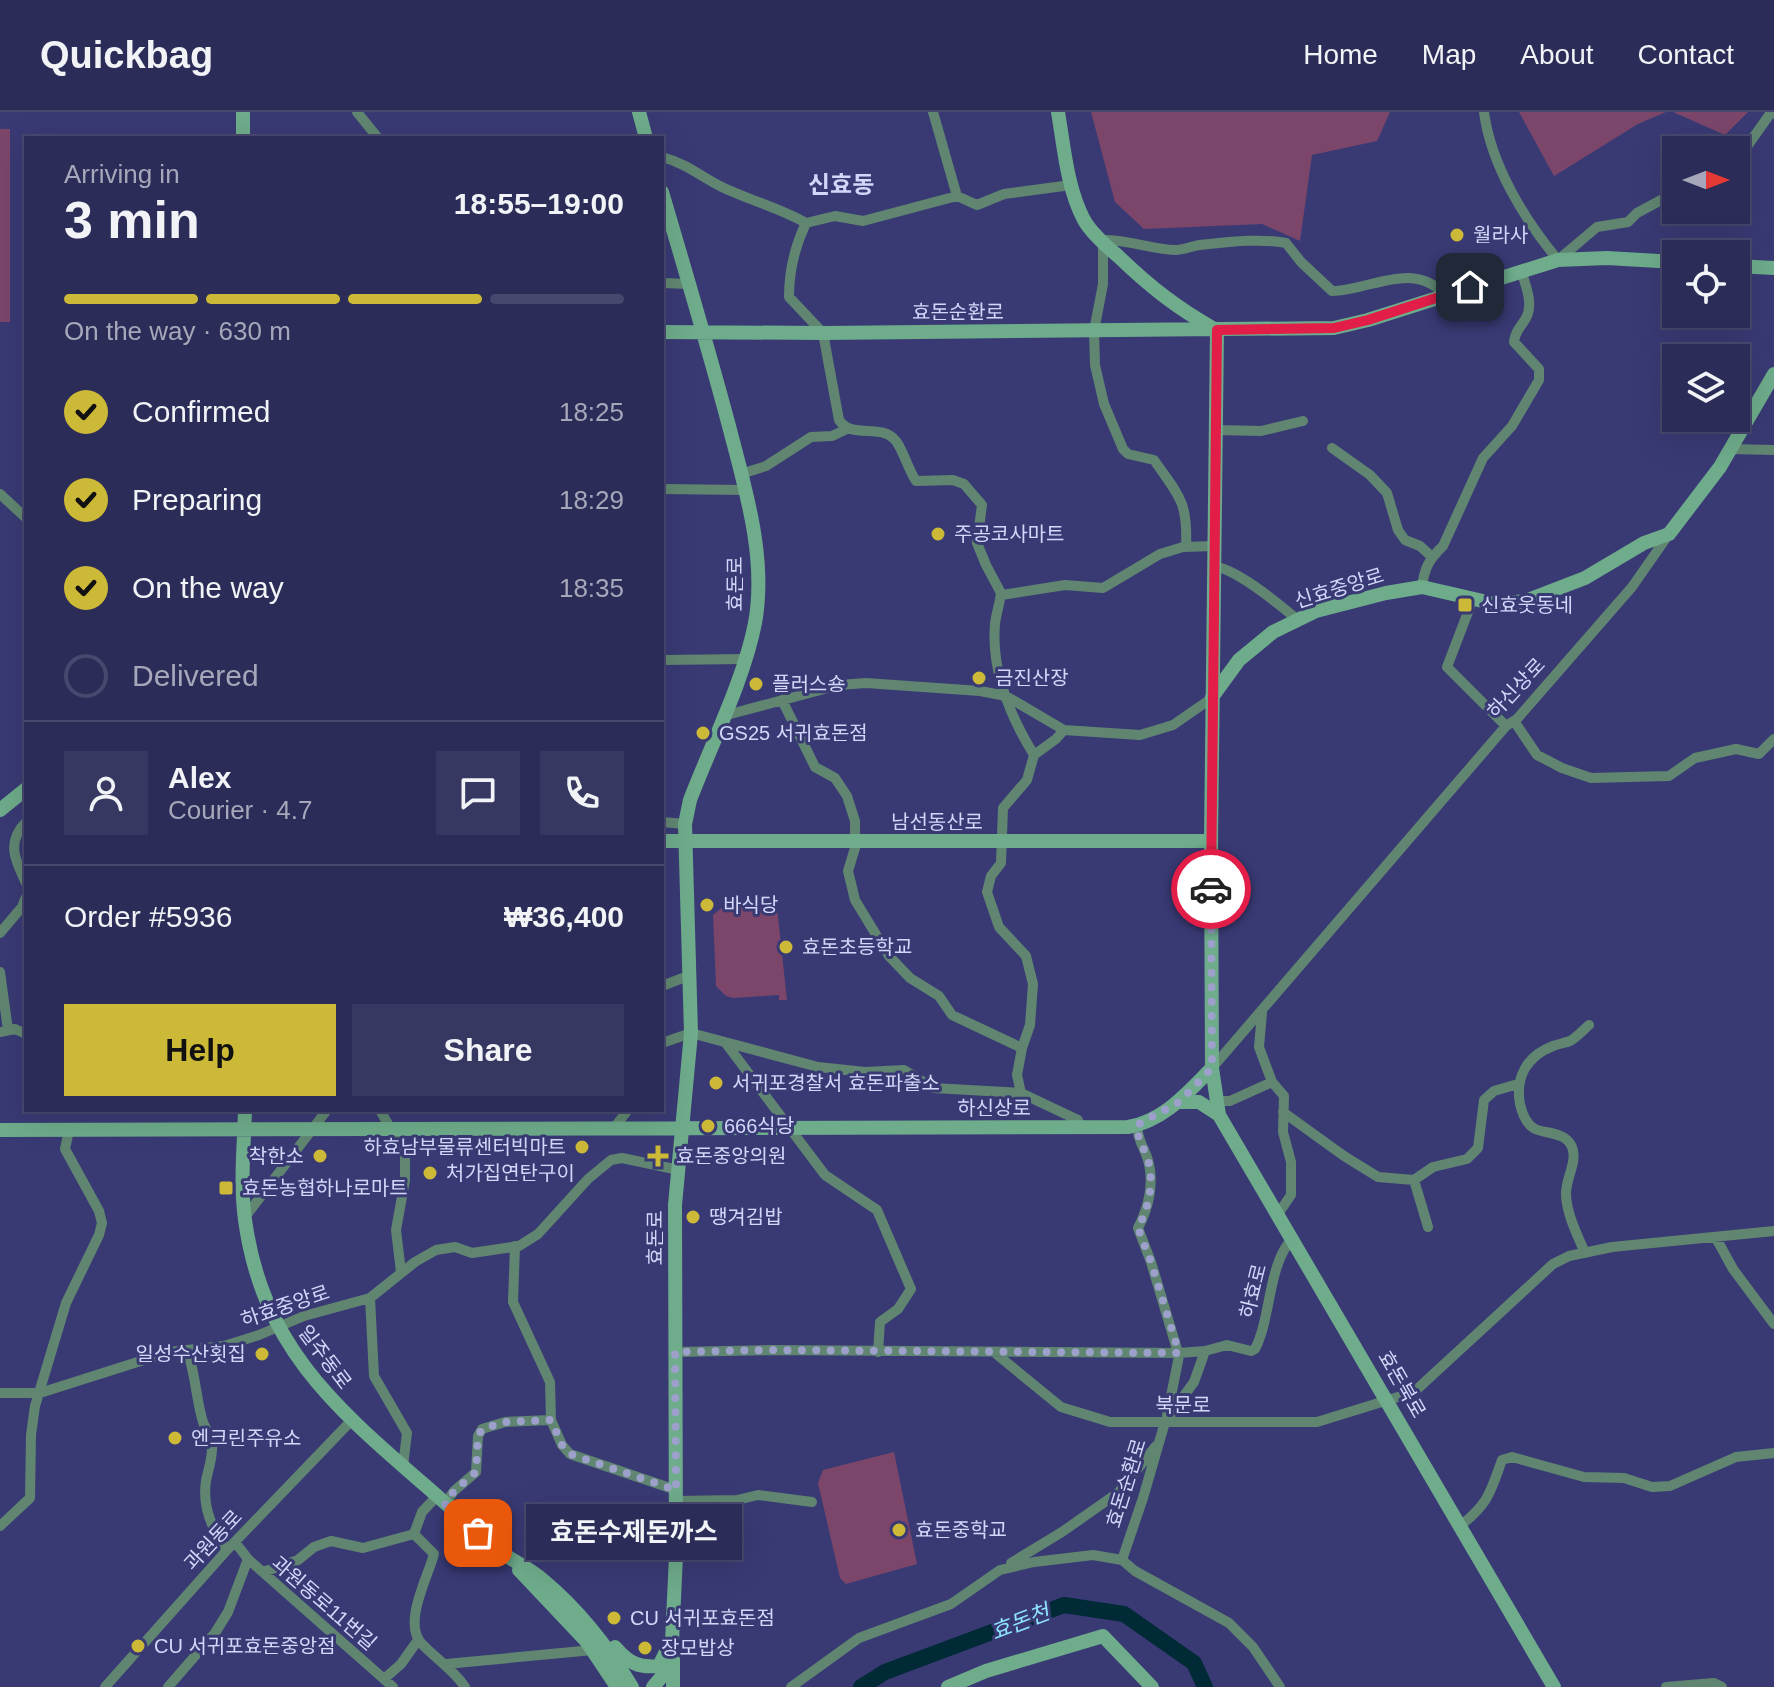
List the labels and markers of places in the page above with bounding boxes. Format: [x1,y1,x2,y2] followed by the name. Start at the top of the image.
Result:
[1473,224,1528,246] place label: 월라사
[1448,226,1466,244] marker: 월라사
[1436,253,1504,321] pin
[954,523,1064,545] place label: 주공코사마트
[929,525,947,543] marker: 주공코사마트
[1481,594,1573,616] place label: 신효웃동네
[1456,596,1474,614] marker: 신효웃동네
[995,667,1069,689] place label: 금진산장
[970,669,988,687] marker: 금진산장
[772,673,846,695] place label: 플러스숑
[747,675,765,693] marker: 플러스숑
[719,722,868,744] place label: GS25 서귀효돈점
[694,724,712,742] marker: GS25 서귀효돈점
[723,894,778,916] place label: 바식당
[698,896,716,914] marker: 바식당
[802,936,912,958] place label: 효돈초등학교
[777,938,795,956] marker: 효돈초등학교
[732,1072,940,1094] place label: 서귀포경찰서 효돈파출소
[707,1074,725,1092] marker: 서귀포경찰서 효돈파출소
[724,1115,794,1137] place label: 666식당
[699,1117,717,1135] marker: 666식당
[364,1136,566,1158] place label: 하효남부물류센터빅마트
[573,1138,591,1156] marker: 하효남부물류센터빅마트
[249,1145,304,1167] place label: 착한소
[647,1145,669,1167] marker: 효돈중앙의원
[676,1145,786,1167] place label: 효돈중앙의원
[311,1147,329,1165] marker: 착한소
[446,1162,575,1184] place label: 처가집연탄구이
[421,1164,439,1182] marker: 처가집연탄구이
[242,1177,408,1199] place label: 효돈농협하나로마트
[217,1179,235,1197] marker: 효돈농협하나로마트
[709,1206,783,1228] place label: 땡겨김밥
[684,1208,702,1226] marker: 땡겨김밥
[136,1343,246,1365] place label: 일성수산횟집
[253,1345,271,1363] marker: 일성수산횟집
[191,1427,301,1449] place label: 엔크린주유소
[166,1429,184,1447] marker: 엔크린주유소
[444,1499,512,1567] pin
[526,1505,742,1561] callout: 효돈수제돈까스
[915,1519,1007,1541] place label: 효돈중학교
[890,1521,908,1539] marker: 효돈중학교
[630,1607,775,1629] place label: CU 서귀포효돈점
[605,1609,623,1627] marker: CU 서귀포효돈점
[154,1635,336,1657] place label: CU 서귀포효돈중앙점
[129,1637,147,1655] marker: CU 서귀포효돈중앙점
[661,1637,735,1659] place label: 장모밥상
[636,1639,654,1657] marker: 장모밥상

